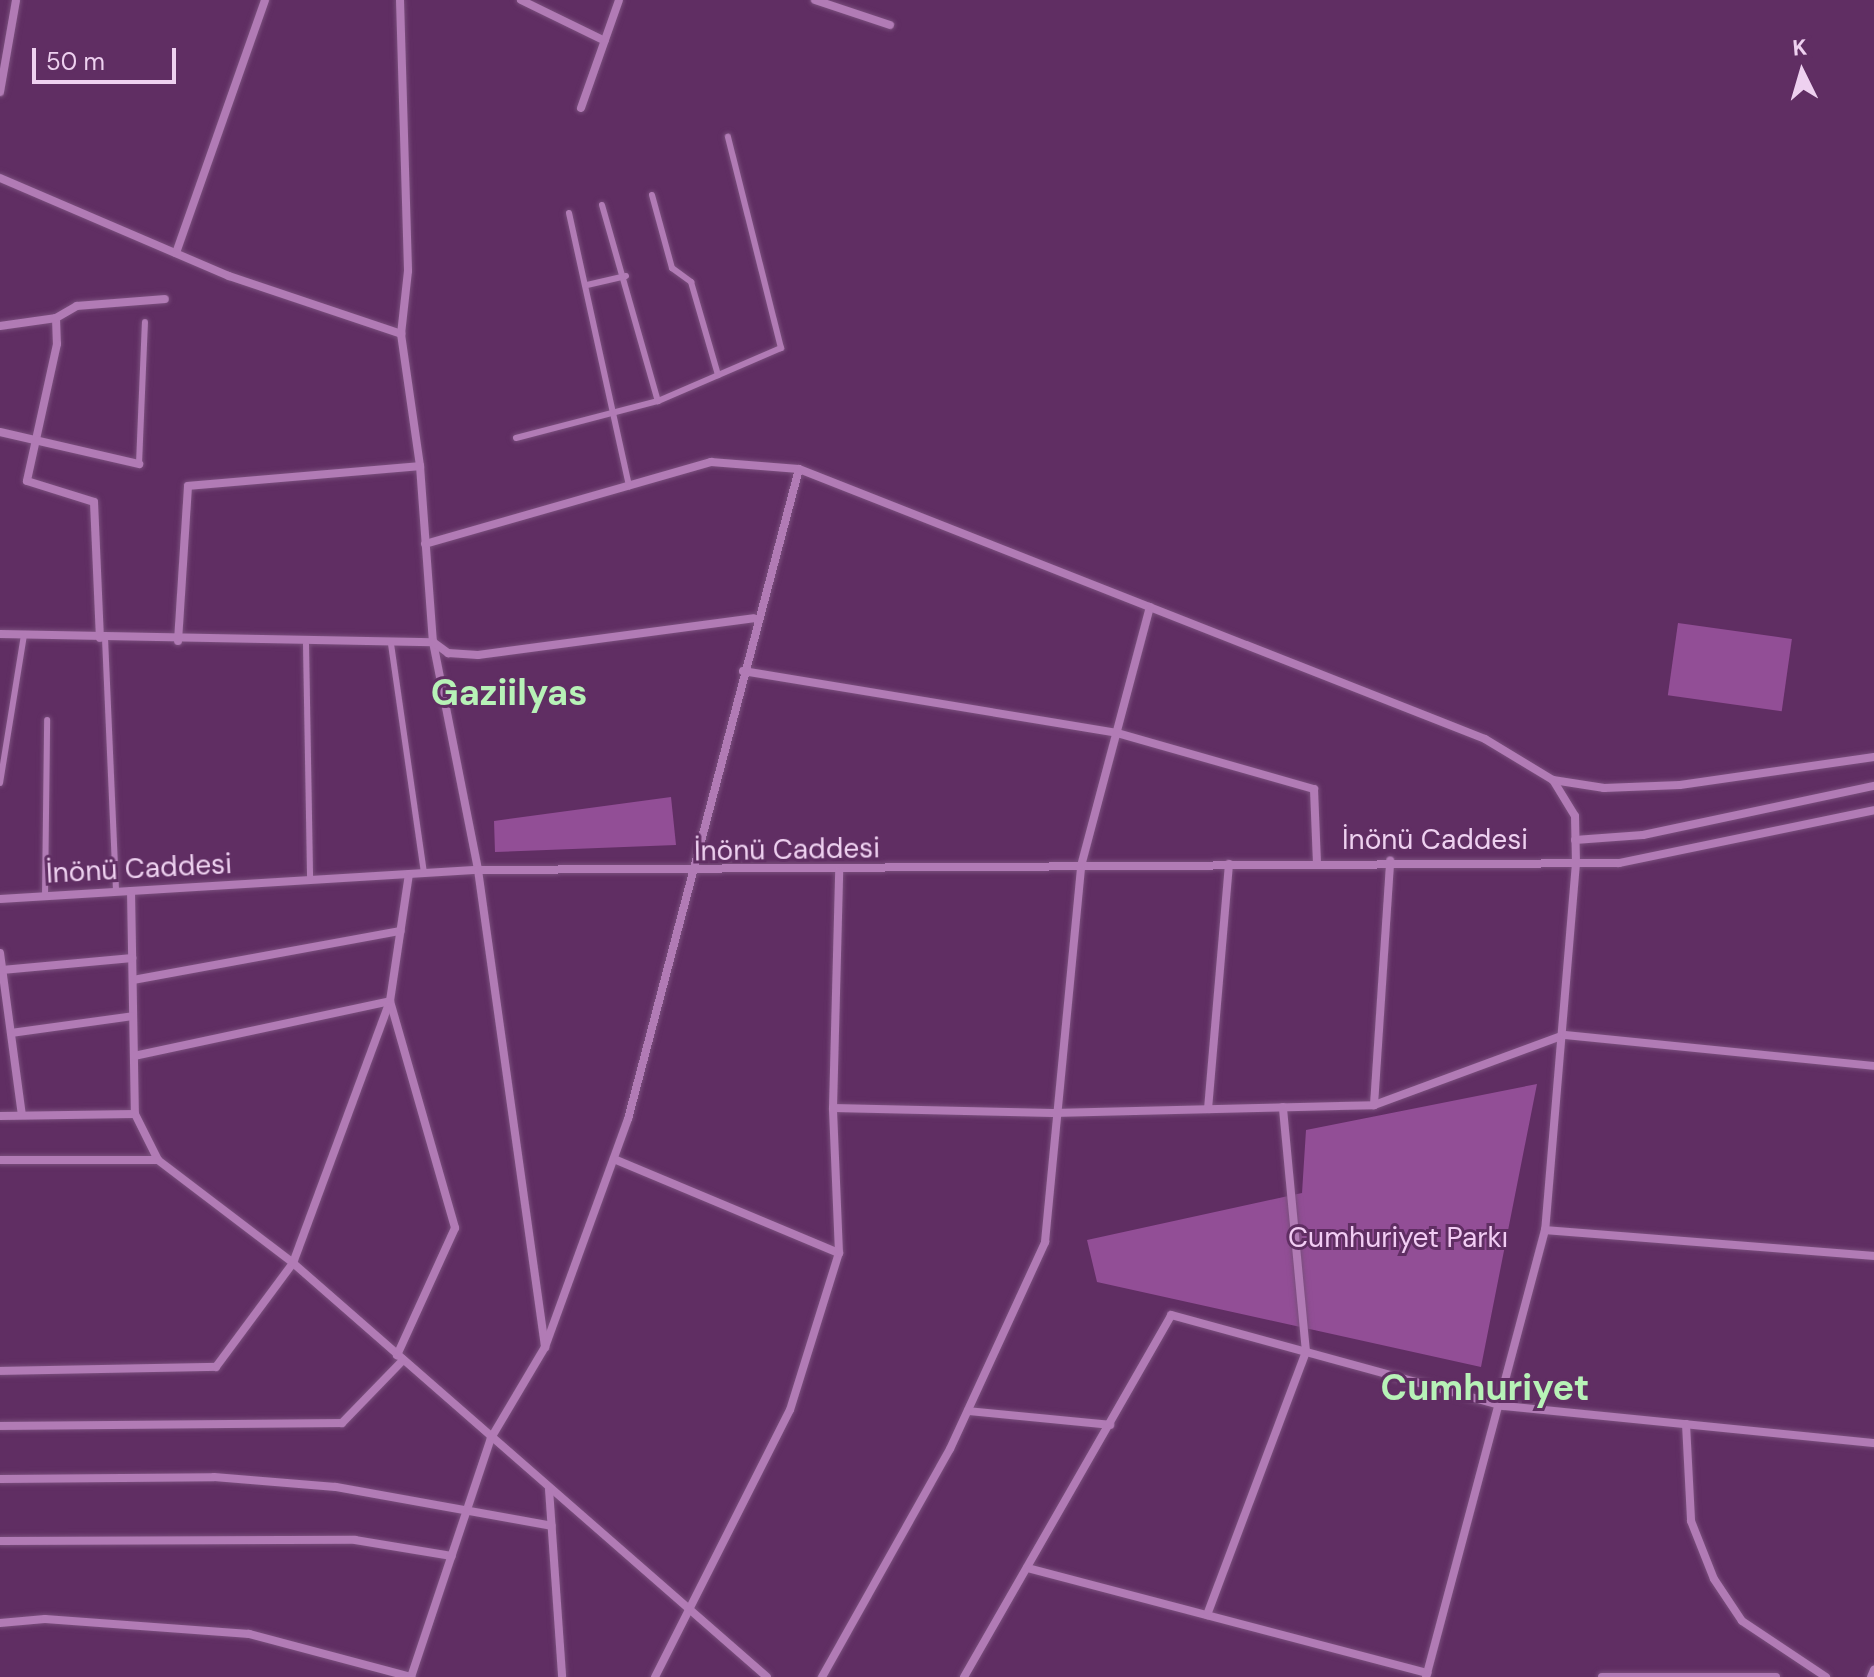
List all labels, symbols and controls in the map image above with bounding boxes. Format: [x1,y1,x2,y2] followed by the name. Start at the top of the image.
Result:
[36,32,180,82] scale bar
[1762,32,1842,112] north arrow
[1791,33,1808,63] text: K
[46,46,105,77] text: 50 m
[431,671,587,715] district label: Gaziilyas
[1342,823,1528,857] street label: İnönü Caddesi
[694,832,880,868] street label: İnönü Caddesi
[45,847,233,891] street label: İnönü Caddesi
[1288,1221,1508,1255] park label: Cumhuriyet Parkı
[1381,1366,1589,1410] district label: Cumhuriyet

